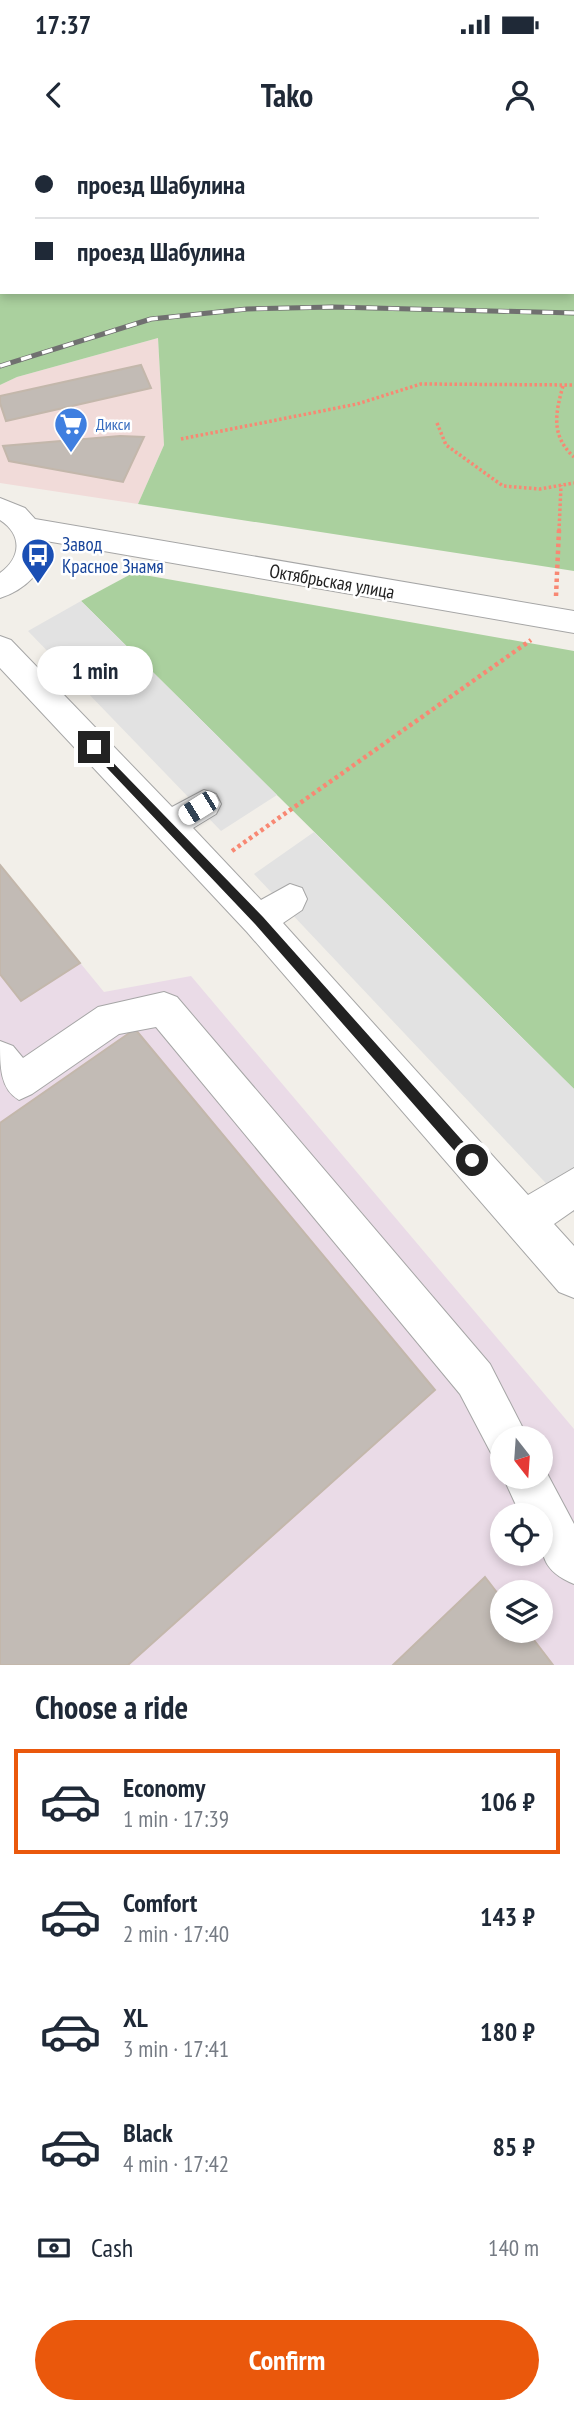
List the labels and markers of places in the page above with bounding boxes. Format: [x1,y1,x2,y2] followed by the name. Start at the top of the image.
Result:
[52,405,90,454] supermarket icon: Дикси
[96,414,130,434] place label: Дикси
[62,532,164,578] place label: Завод Красное Знамя
[19,536,57,585] bus stop icon: Завод Красное Знамя

